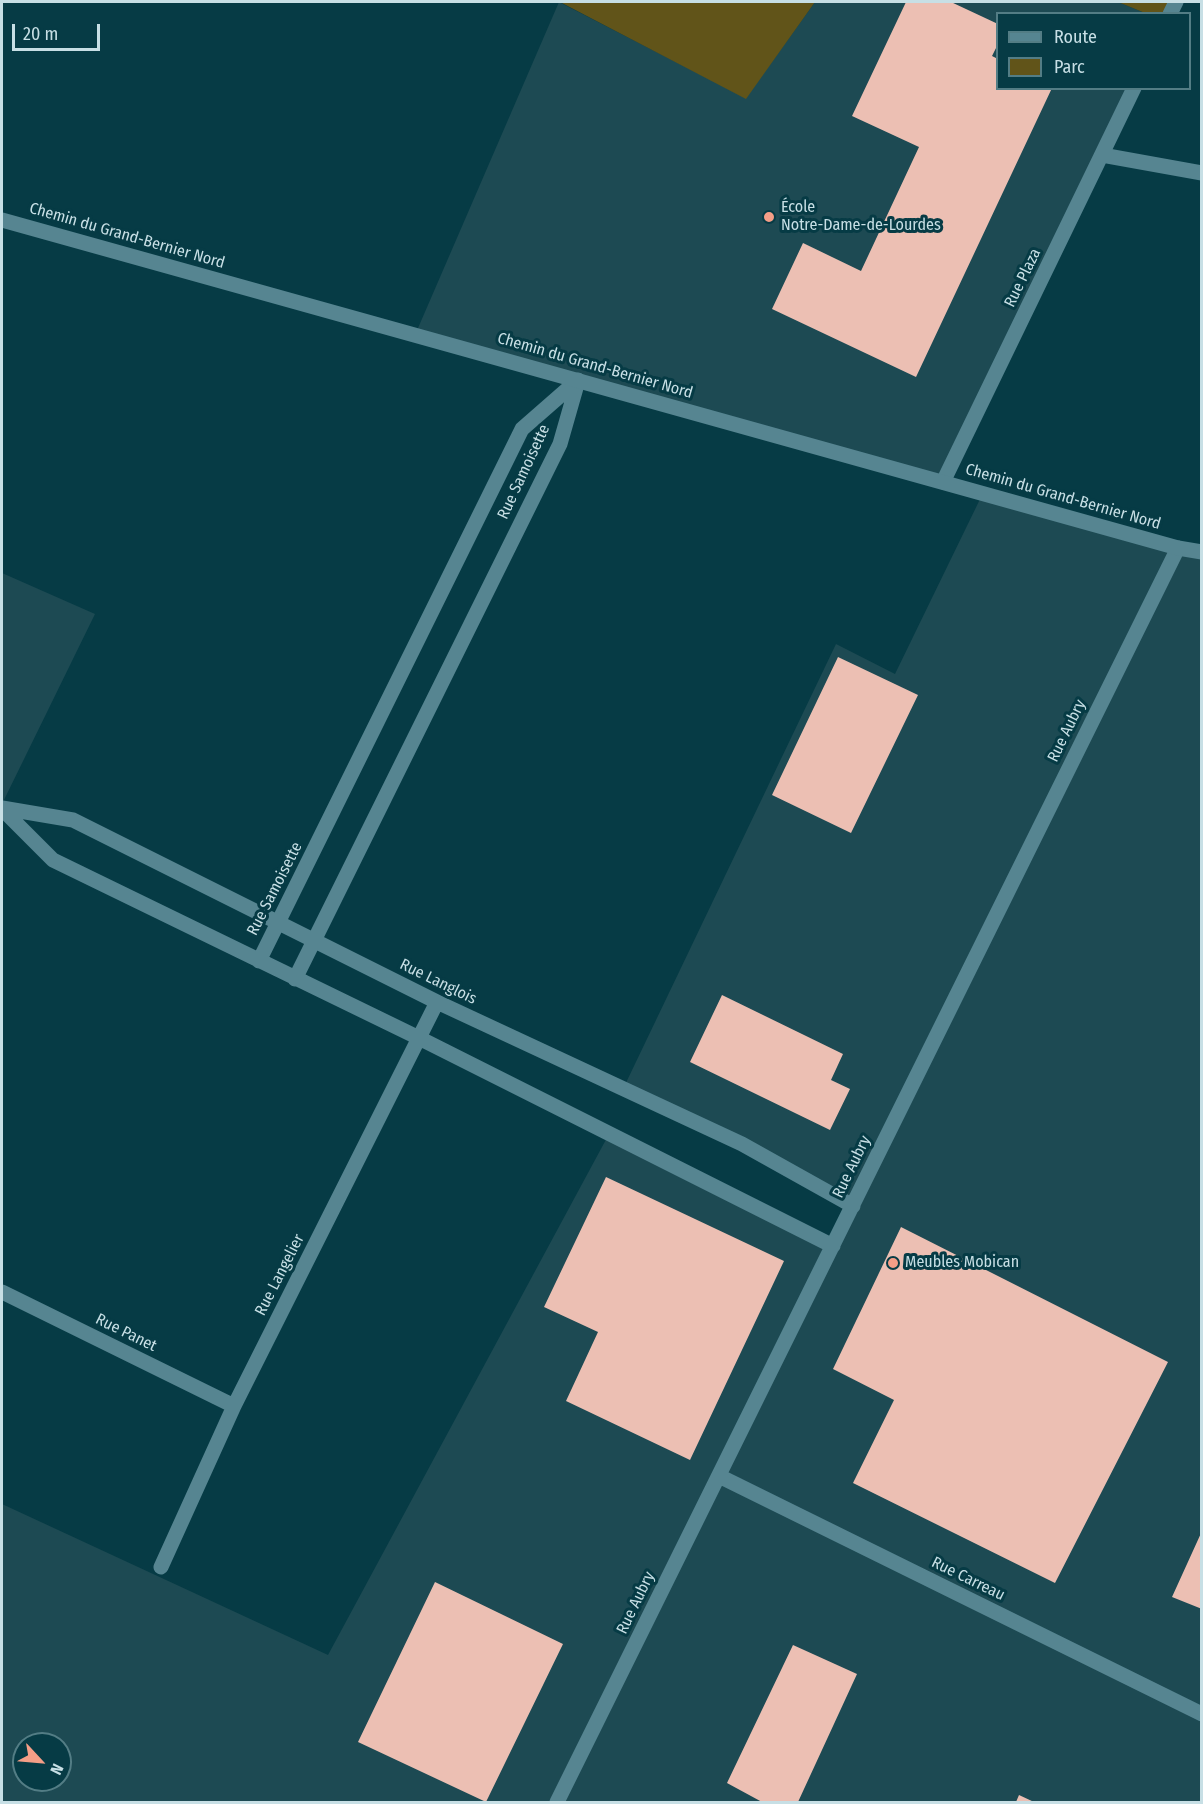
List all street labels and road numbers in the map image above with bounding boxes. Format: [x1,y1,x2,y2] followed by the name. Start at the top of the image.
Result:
[27,199,227,273] street label: Chemin du Grand-Bernier Nord
[1001,246,1045,310] street label: Rue Plaza
[495,329,695,403] street label: Chemin du Grand-Bernier Nord
[494,422,554,522] street label: Rue Samoisette
[963,460,1163,534] street label: Chemin du Grand-Bernier Nord
[1044,697,1090,765] street label: Rue Aubry
[243,839,307,939] street label: Rue Samoisette
[397,955,479,1009] street label: Rue Langlois
[829,1133,875,1201] street label: Rue Aubry
[251,1231,309,1319] street label: Rue Langelier
[92,1310,160,1356] street label: Rue Panet
[928,1553,1008,1605] street label: Rue Carreau
[613,1569,659,1637] street label: Rue Aubry

